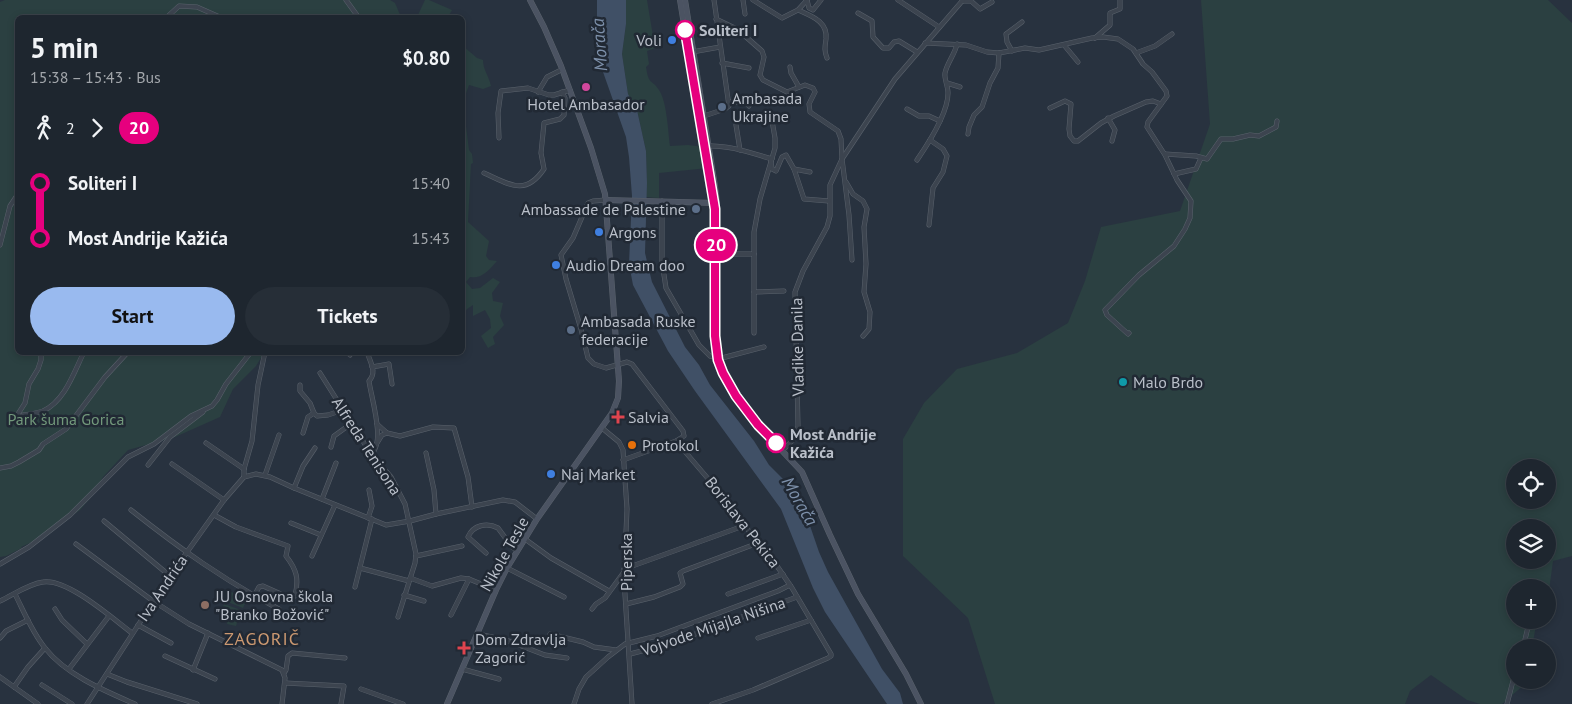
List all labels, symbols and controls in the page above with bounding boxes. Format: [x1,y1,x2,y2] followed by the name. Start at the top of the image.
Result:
[586,18,612,72] water label: Morača
[675,20,695,40] marker: Soliteri I
[699,20,757,40] place label: Soliteri I
[30,29,98,66] text: 5 min
[635,30,662,50] place label: Voli
[666,34,678,46] marker: Voli
[402,46,450,70] text: $0.80
[30,67,161,87] text: 15:38 – 15:43 · Bus
[580,81,592,93] marker: Hotel Ambasador
[732,88,802,126] place label: Ambasada Ukrajine
[527,94,645,114] place label: Hotel Ambasador
[716,101,728,113] marker: Ambasada Ukrajine
[30,114,58,142] icon: walk
[83,114,111,142] icon: forward
[129,116,149,139] text: 20
[66,118,75,138] text: 2
[68,171,137,195] text: Soliteri I
[412,173,450,193] text: 15:40
[521,199,686,219] place label: Ambassade de Palestine
[690,203,702,215] marker: Ambassade de Palestine
[609,222,657,242] place label: Argons
[68,226,228,250] text: Most Andrije Kažića
[593,226,605,238] marker: Argons
[412,228,450,248] text: 15:43
[694,229,738,261] line badge: 20
[706,233,726,256] text: 20
[566,255,685,275] place label: Audio Dream doo
[550,259,562,271] marker: Audio Dream doo
[30,287,235,345] button: Start
[245,287,450,345] button: Tickets
[786,298,808,397] street label: Vladike Danila
[581,311,696,349] place label: Ambasada Ruske federacije
[565,324,577,336] marker: Ambasada Ruske federacije
[1133,372,1203,392] place label: Malo Brdo
[1117,376,1129,388] marker: Malo Brdo
[328,393,406,499] street label: Alfreda Tenisona
[628,407,669,427] place label: Salvia
[7,409,125,429] park label: Park šuma Gorica
[612,411,624,423] marker: Salvia
[790,424,877,462] place label: Most Andrije Kažića
[766,433,786,453] marker: Most Andrije Kažića
[642,435,699,455] place label: Protokol
[626,439,638,451] marker: Protokol
[1506,459,1556,689] map controls
[1506,459,1556,509] button: locate
[561,464,636,484] place label: Naj Market
[545,468,557,480] marker: Naj Market
[701,472,785,572] street label: Borislava Pekica
[777,472,823,530] water label: Morača
[475,513,533,595] street label: Nikole Tesle
[1506,519,1556,569] button: layers
[616,533,636,591] street label: Piperska
[133,551,191,625] street label: Iva Andrića
[1506,579,1556,629] button: +
[214,586,333,624] place label: JU Osnovna škola "Branko Božović"
[637,592,788,660] street label: Vojvode Mijajla Nišina
[199,599,211,611] marker: JU Osnovna škola "Branko Božović"
[224,627,300,650] district label: ZAGORIČ
[475,629,566,667] place label: Dom Zdravlja Zagorić
[1506,639,1556,689] button: −
[457,641,471,655] marker: Dom Zdravlja Zagorić

